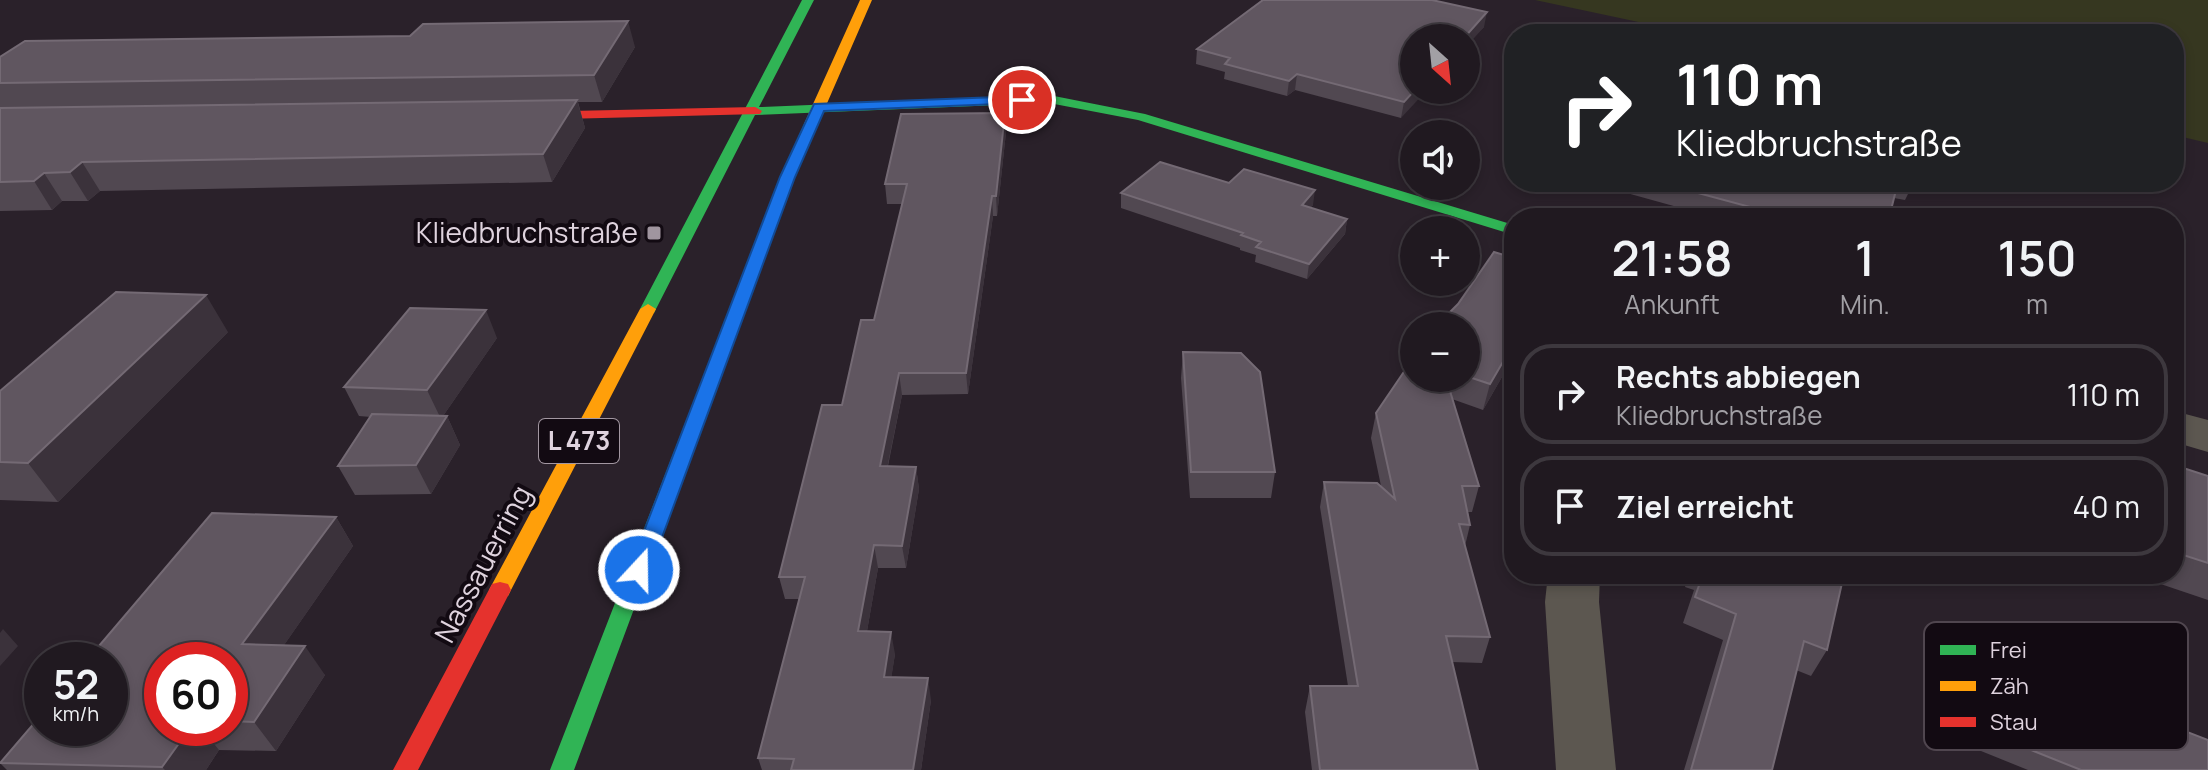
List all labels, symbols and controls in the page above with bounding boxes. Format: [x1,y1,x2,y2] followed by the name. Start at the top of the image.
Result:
[1400,24,1480,104] north arrow
[1400,24,1480,392] map controls
[1676,45,1823,122] text: 110 m
[1544,56,1648,160] icon: right
[988,66,1056,134] pin
[1000,78,1044,122] icon: arrive
[1676,118,1962,167] text: Kliedbruchstraße
[1400,120,1480,200] button: sound
[416,213,638,251] place label: Kliedbruchstraße
[1400,216,1480,296] button: +
[645,224,663,242] marker: Kliedbruchstraße
[1611,225,1733,290] text: 21:58
[1855,225,1875,290] text: 1
[1997,225,2077,290] text: 150
[1624,286,1720,322] text: Ankunft
[1840,286,1890,322] text: Min.
[2026,286,2048,322] text: m
[1400,312,1480,392] button: −
[1616,356,1861,397] text: Rechts abbiegen
[1548,372,1592,416] icon: right
[2067,374,2140,415] text: 110 m
[1616,397,1822,433] text: Kliedbruchstraße
[539,419,619,463] road number: L 473
[425,478,539,649] street label: Nassauerring
[1548,484,1592,528] icon: arrive
[1616,486,1794,527] text: Ziel erreicht
[2073,486,2140,527] text: 40 m
[597,528,681,612] position arrow
[1924,622,2188,750] legend
[1990,635,2027,665] text: Frei
[144,642,248,746] speed limit sign: 60
[53,656,99,711] text: 52
[1990,671,2029,701] text: Zäh
[53,700,99,727] text: km/h
[1990,707,2038,737] text: Stau

